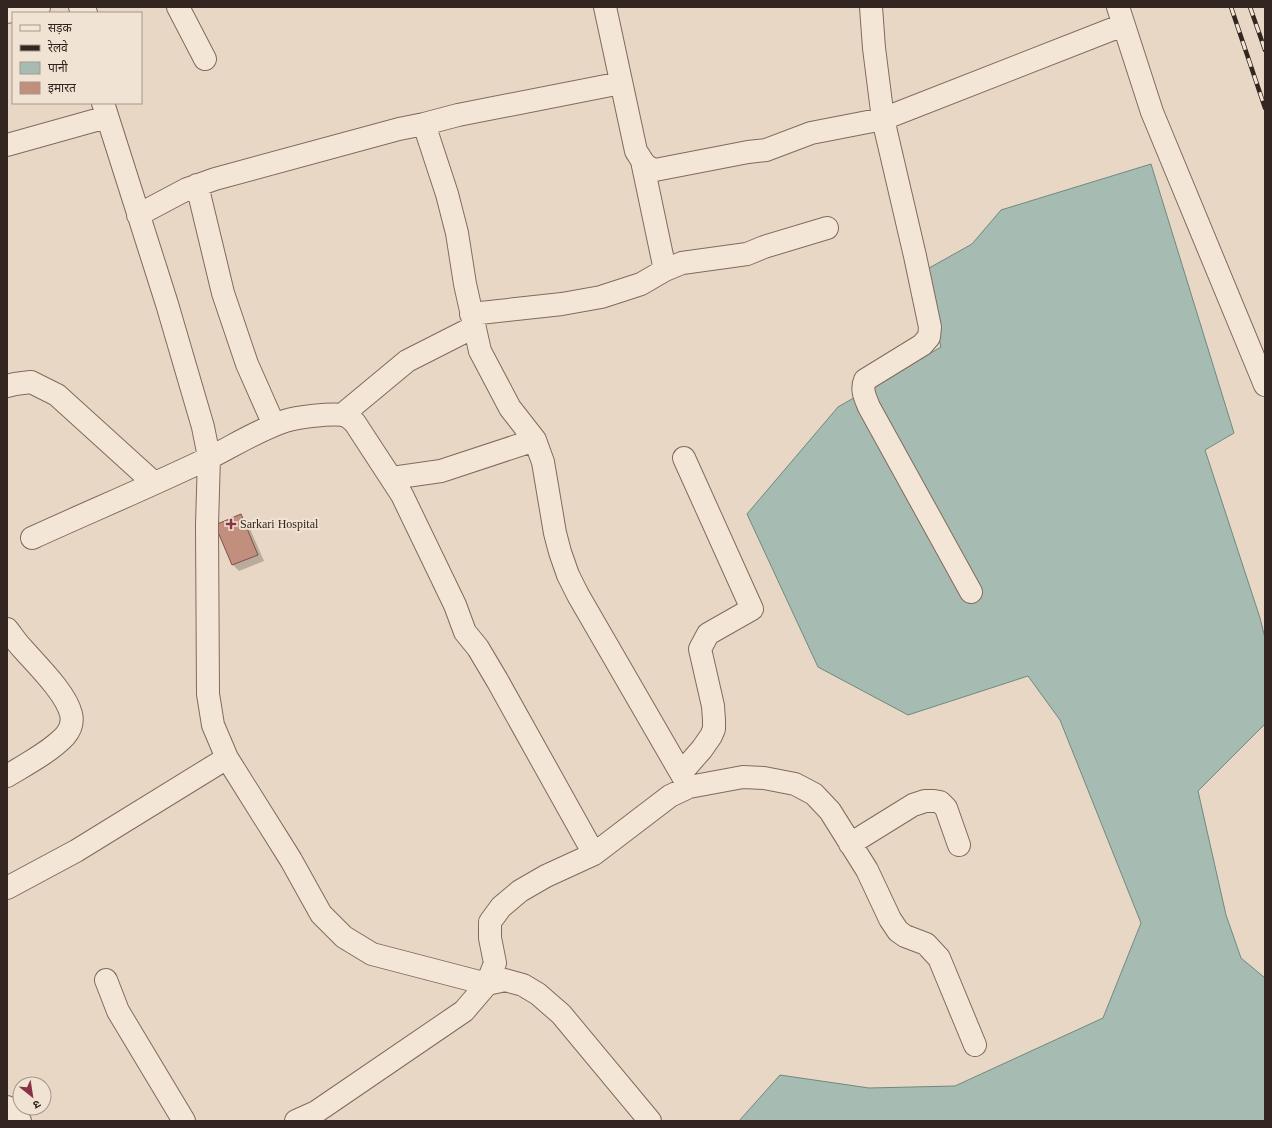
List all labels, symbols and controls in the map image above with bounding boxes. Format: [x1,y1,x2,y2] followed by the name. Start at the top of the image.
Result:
[12,12,142,104] legend
[48,21,73,35] text: सड़क
[48,40,68,55] text: रेलवे
[48,60,69,75] text: पानी
[48,81,77,95] text: इमारत
[240,517,319,531] place label: Sarkari Hospital
[225,518,237,530] marker: Sarkari Hospital
[12,1076,52,1116] north arrow
[31,1098,43,1112] text: उ

